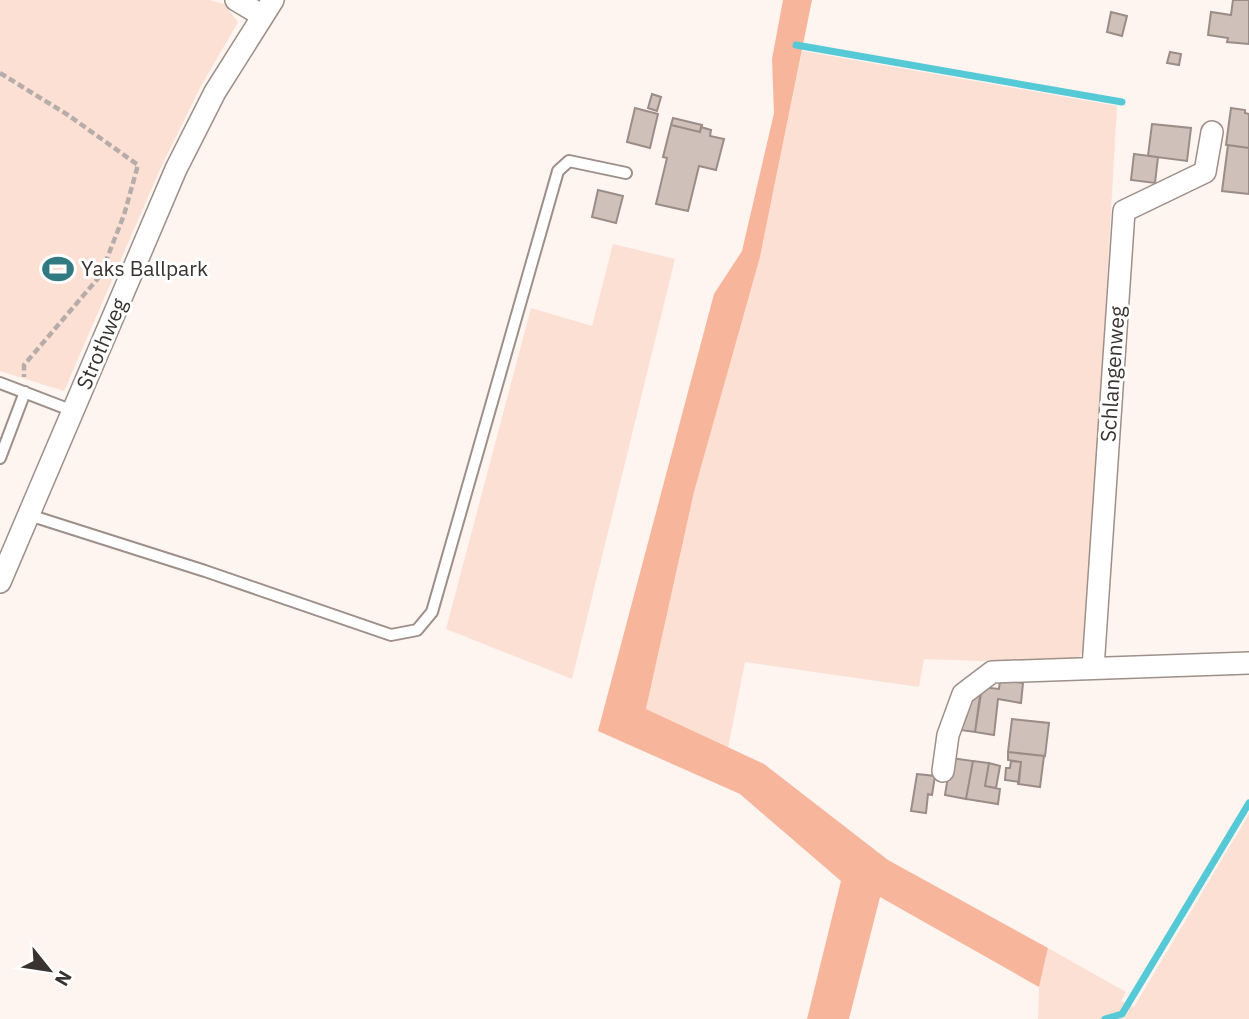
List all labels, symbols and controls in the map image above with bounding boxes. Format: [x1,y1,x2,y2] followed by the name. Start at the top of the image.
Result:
[41,252,75,286] sports icon: Yaks Ballpark
[81,254,208,282] place label: Yaks Ballpark
[69,294,133,394] street label: Strothweg
[1093,305,1131,443] street label: Schlangenweg
[14,935,84,1005] north arrow
[50,967,78,990] text: N

